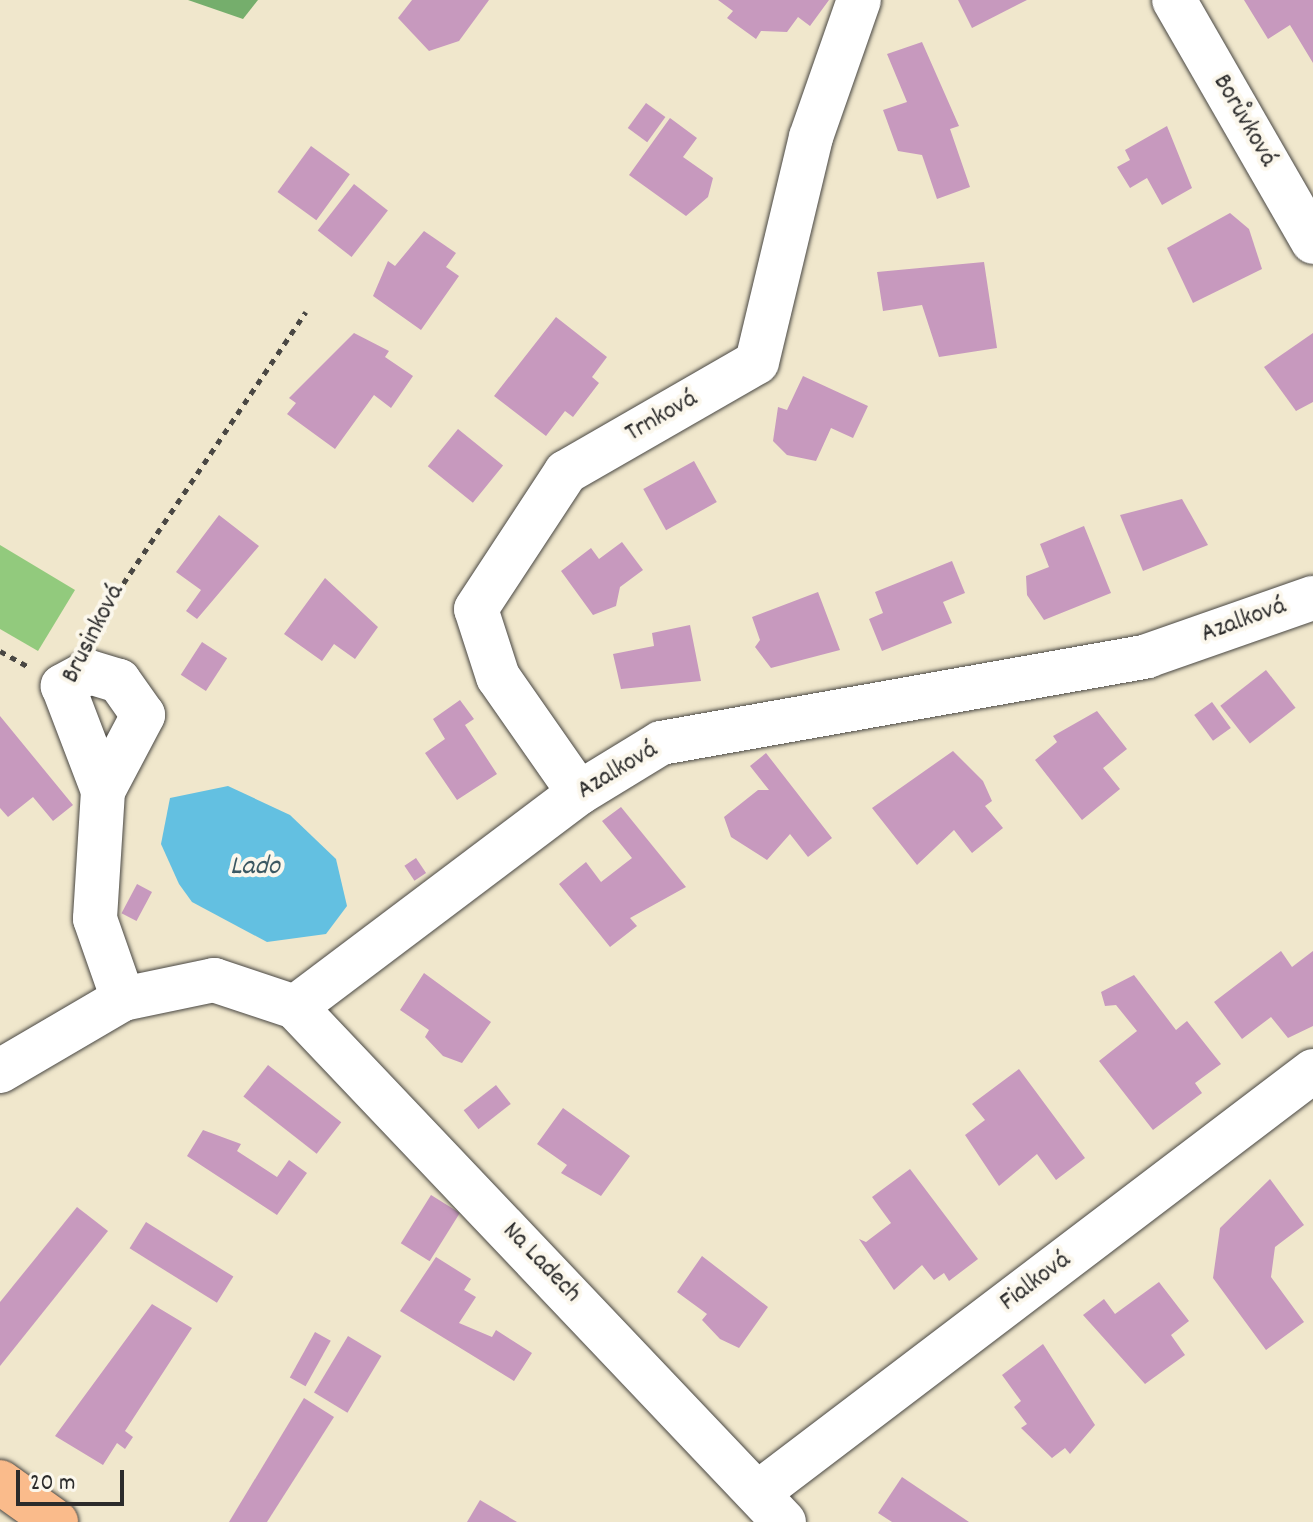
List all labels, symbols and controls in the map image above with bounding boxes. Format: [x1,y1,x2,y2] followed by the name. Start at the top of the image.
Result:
[1205,69,1283,173] street label: Borůvková
[620,384,704,450] street label: Trnková
[56,579,132,689] street label: Brusinková
[1197,591,1291,651] street label: Azalková
[572,735,664,807] street label: Azalková
[230,851,280,885] water label: Lado
[495,1216,587,1310] street label: Na Ladech
[994,1245,1078,1319] street label: Fialková
[20,1454,128,1504] scale bar
[30,1467,76,1501] text: 20 m

